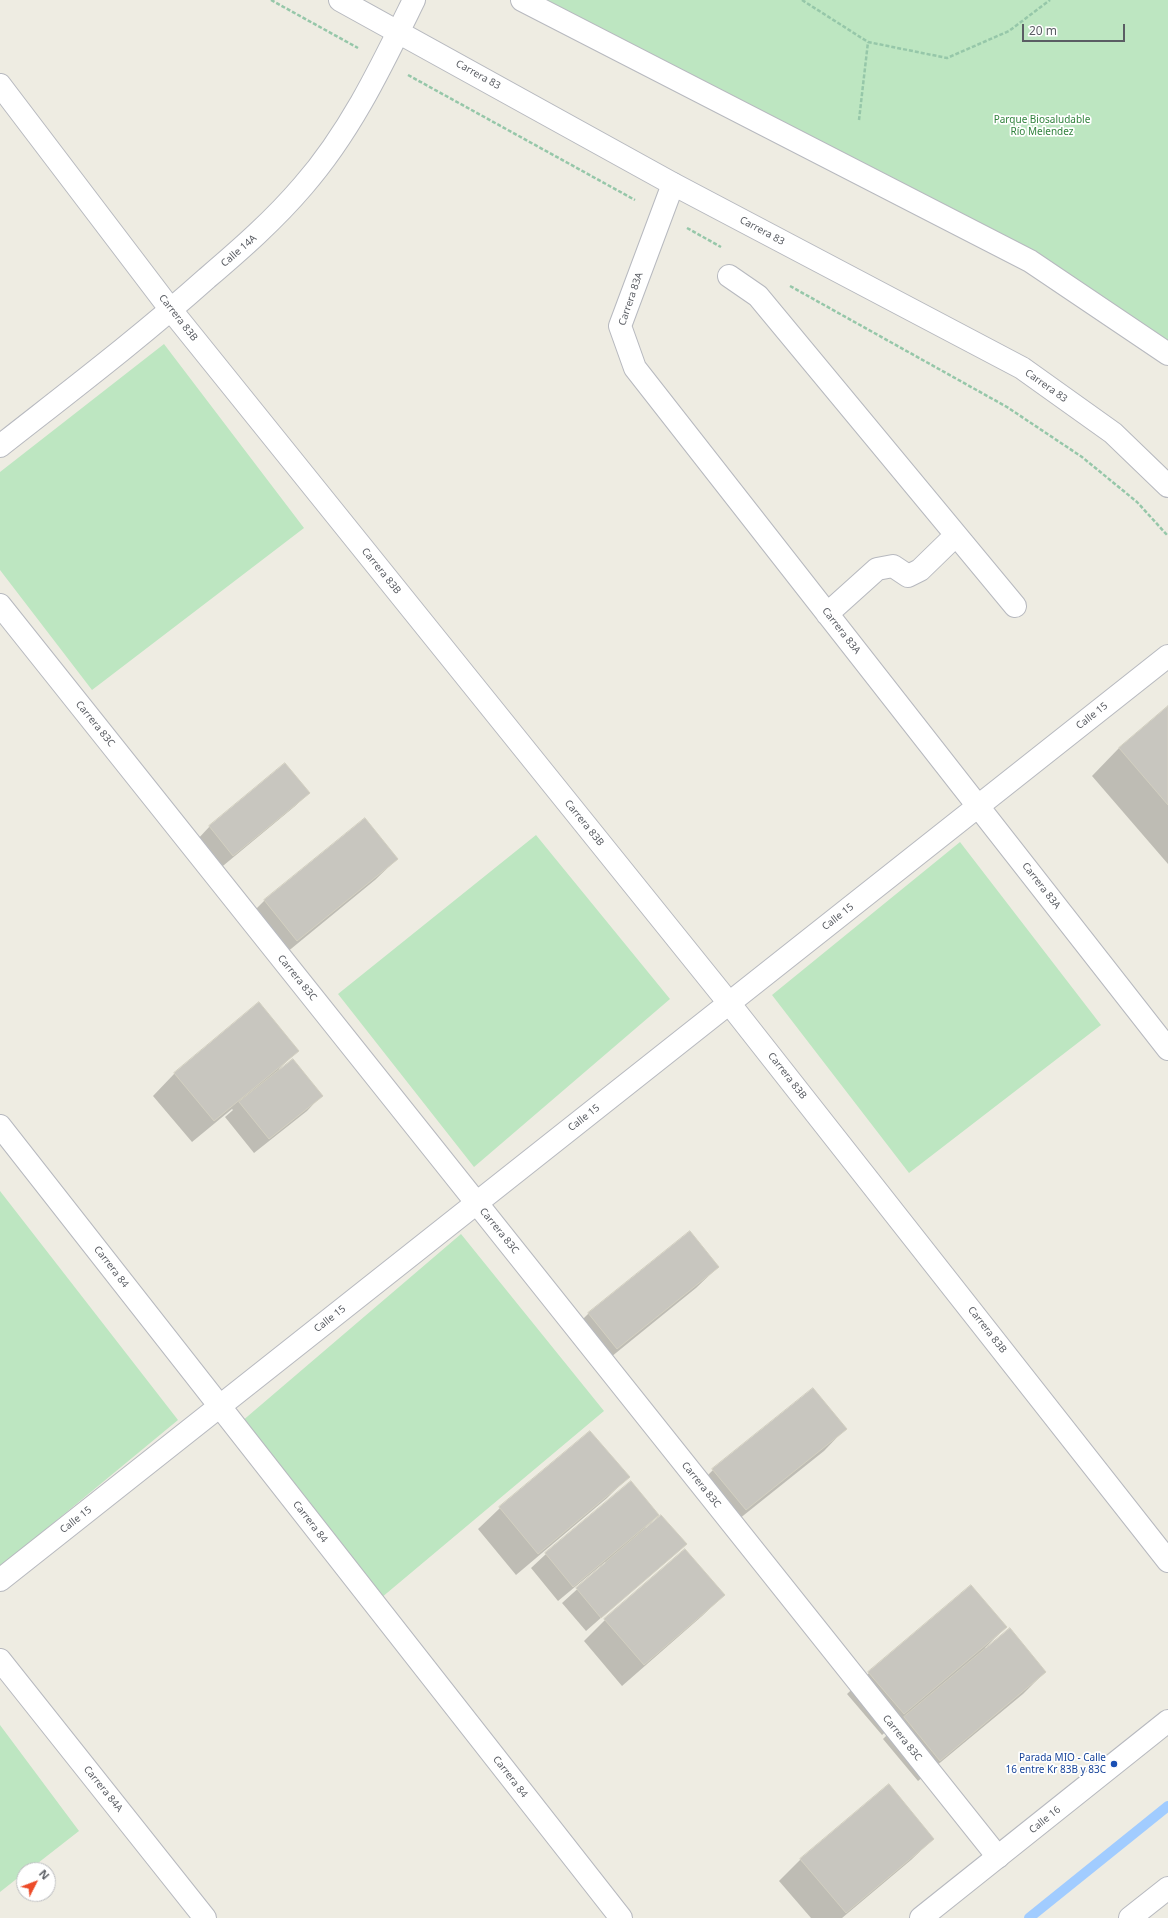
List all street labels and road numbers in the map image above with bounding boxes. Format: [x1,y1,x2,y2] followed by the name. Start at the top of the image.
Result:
[454,58,502,92] street label: Carrera 83
[737,214,787,248] street label: Carrera 83
[219,232,259,270] street label: Calle 14A
[616,271,646,327] street label: Carrera 83A
[156,292,200,344] street label: Carrera 83B
[1022,367,1070,405] street label: Carrera 83
[359,546,403,596] street label: Carrera 83B
[819,605,863,657] street label: Carrera 83A
[73,699,117,749] street label: Carrera 83C
[1074,700,1110,732] street label: Calle 15
[562,798,606,848] street label: Carrera 83B
[1019,860,1063,912] street label: Carrera 83A
[820,901,856,933] street label: Calle 15
[275,953,319,1003] street label: Carrera 83C
[765,1050,809,1102] street label: Carrera 83B
[566,1102,602,1134] street label: Calle 15
[477,1206,521,1256] street label: Carrera 83C
[91,1244,131,1290] street label: Carrera 84
[312,1303,348,1335] street label: Calle 15
[965,1304,1009,1356] street label: Carrera 83B
[679,1460,723,1510] street label: Carrera 83C
[290,1499,330,1545] street label: Carrera 84
[58,1504,94,1536] street label: Calle 15
[880,1713,924,1763] street label: Carrera 83C
[490,1754,530,1800] street label: Carrera 84
[81,1764,125,1814] street label: Carrera 84A
[1027,1804,1063,1836] street label: Calle 16

